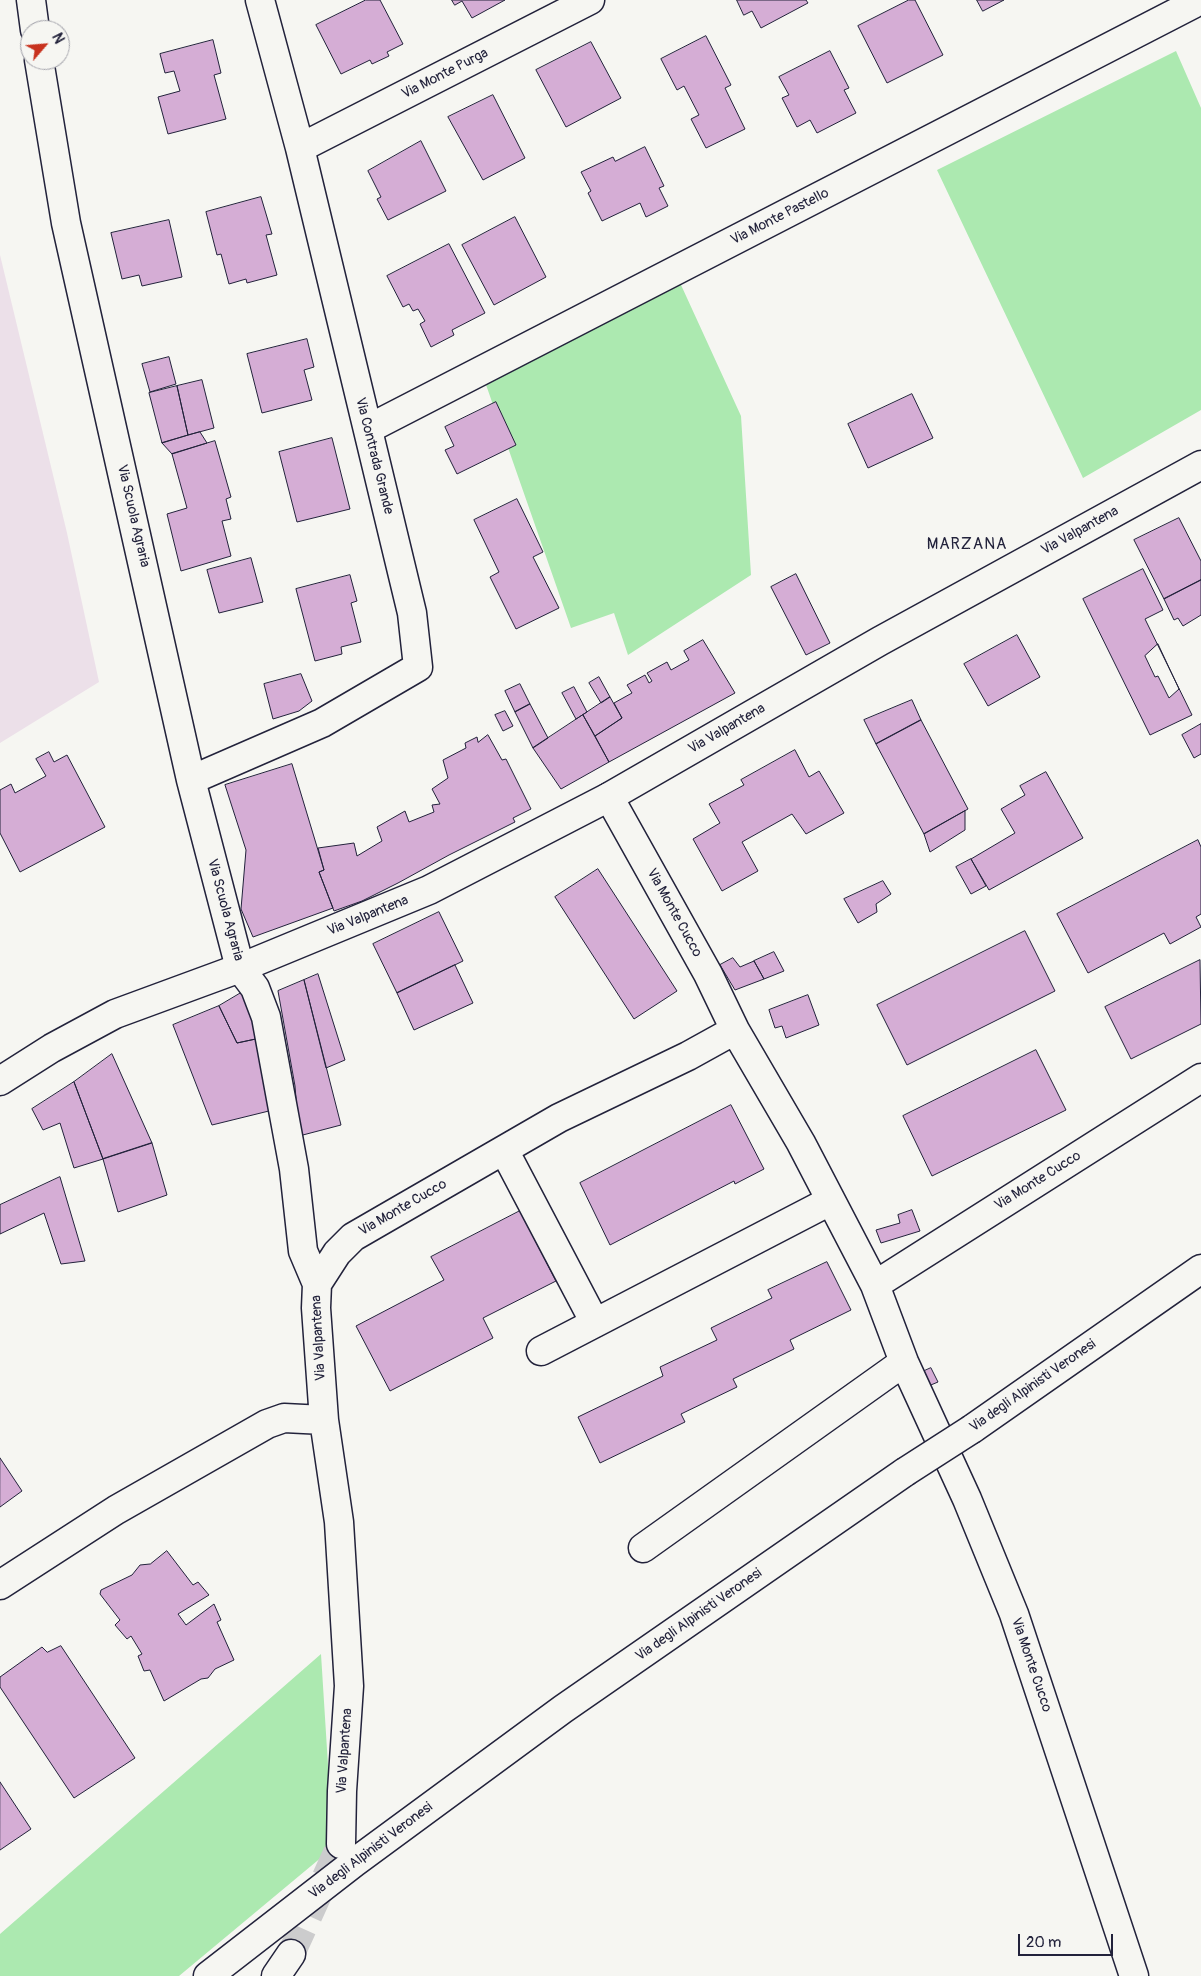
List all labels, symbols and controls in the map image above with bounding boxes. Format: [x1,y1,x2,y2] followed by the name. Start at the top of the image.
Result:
[20,20,70,70] north arrow
[48,30,68,46] text: N
[399,45,491,103] street label: Via Monte Purga
[728,185,832,249] street label: Via Monte Pastello
[351,396,397,516] street label: Via Contrada Grande
[113,463,153,569] street label: Via Scuola Agraria
[1038,503,1122,559] street label: Via Valpantena
[926,535,1008,555] district label: MARZANA
[686,700,768,758] street label: Via Valpantena
[203,857,247,963] street label: Via Scuola Agraria
[643,866,705,960] street label: Via Monte Cucco
[325,892,411,940] street label: Via Valpantena
[992,1148,1084,1214] street label: Via Monte Cucco
[356,1176,450,1240] street label: Via Monte Cucco
[308,1295,330,1381] street label: Via Valpantena
[967,1336,1099,1436] street label: Via degli Alpinisti Veronesi
[633,1565,765,1665] street label: Via degli Alpinisti Veronesi
[1007,1616,1055,1714] street label: Via Monte Cucco
[334,1708,356,1794] street label: Via Valpantena
[306,1799,436,1903] street label: Via degli Alpinisti Veronesi
[1021,1924,1116,1956] scale bar
[1026,1933,1061,1952] text: 20 m

